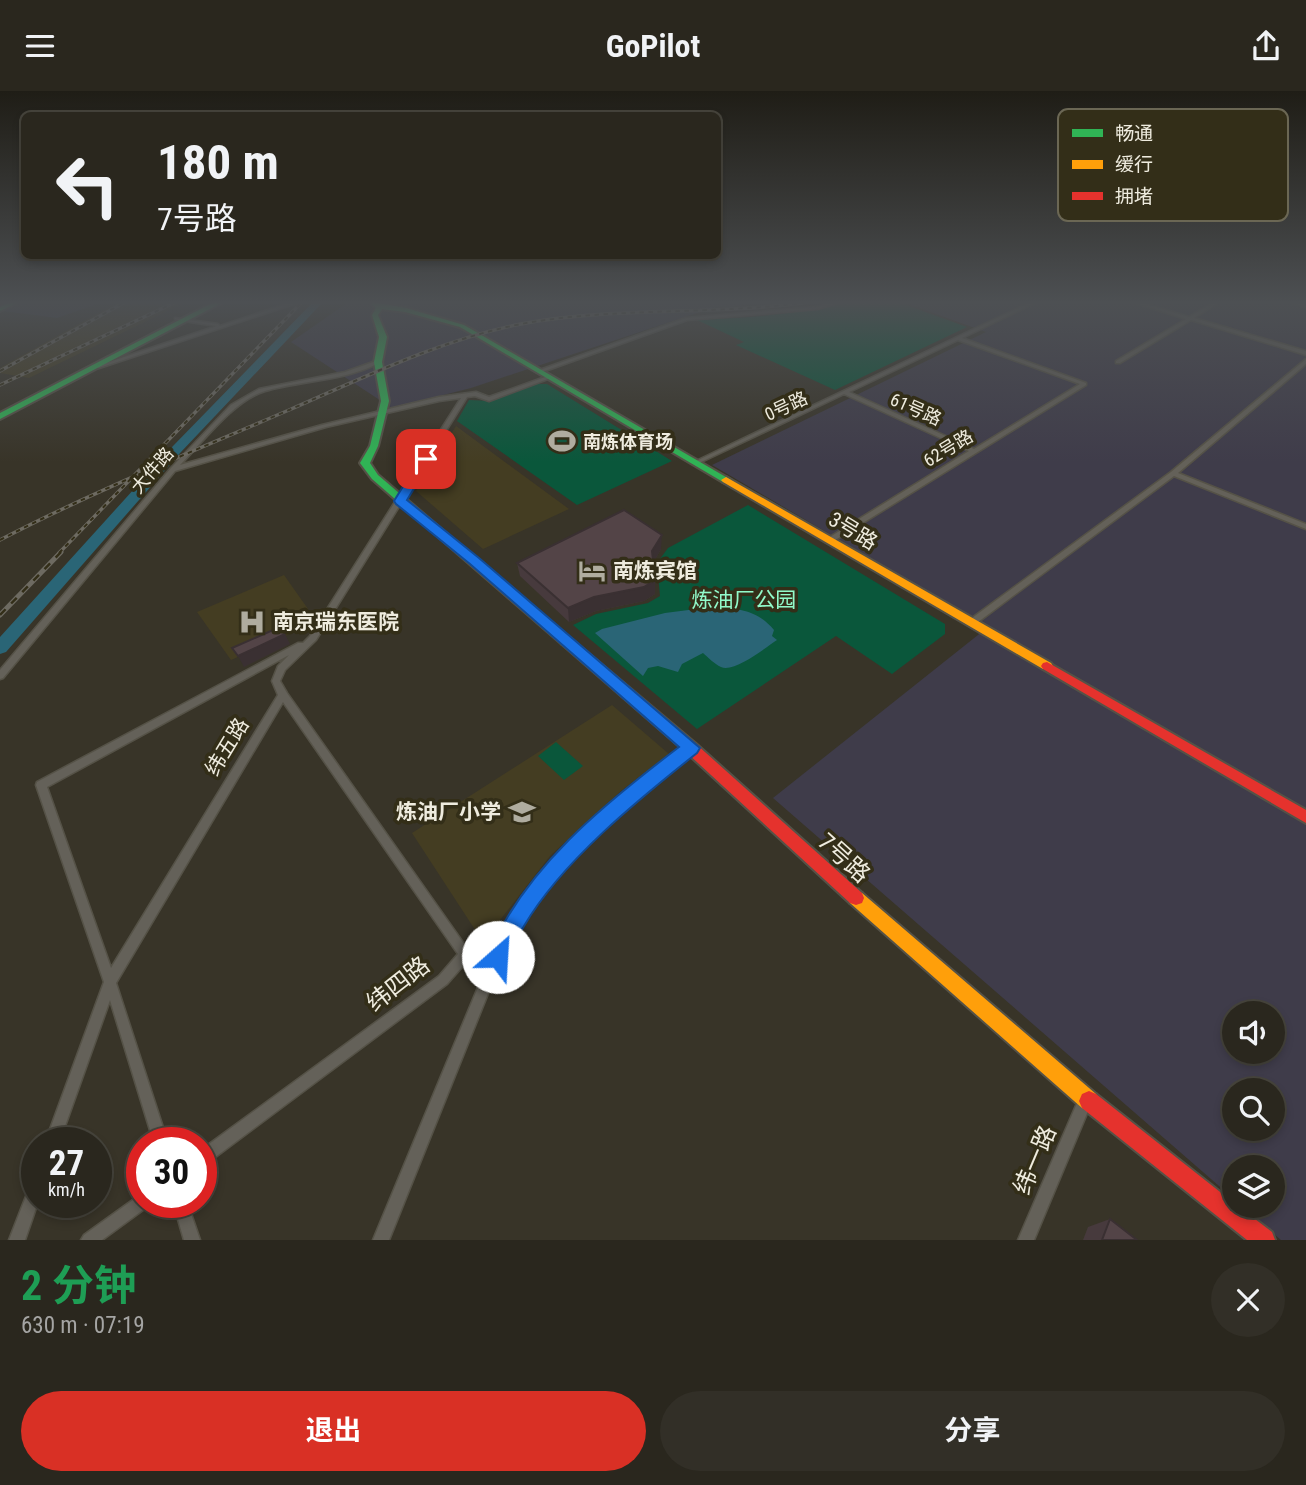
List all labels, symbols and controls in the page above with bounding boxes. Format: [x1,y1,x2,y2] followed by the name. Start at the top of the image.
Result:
[21,27,59,65] icon: menu
[606,27,700,65] text: GoPilot
[1247,27,1285,65] icon: share
[1058,109,1288,221] legend
[1115,122,1153,145] text: 畅通
[157,134,279,191] text: 180 m
[42,140,133,231] icon: left
[1115,153,1153,176] text: 缓行
[1115,185,1153,208] text: 拥堵
[157,200,237,238] text: 7号路
[761,387,811,425] street label: 0号路
[887,388,945,430] street label: 61号路
[920,425,976,471] street label: 62号路
[547,426,577,456] sports icon: 南炼体育场
[396,429,456,489] pin
[583,431,673,452] place label: 南炼体育场
[407,440,445,478] icon: arrive
[126,443,178,497] street label: 大件路
[824,507,882,555] street label: 3号路
[577,556,607,586] hotel icon: 南炼宾馆
[613,559,697,583] place label: 南炼宾馆
[692,588,797,612] park label: 炼油厂公园
[237,607,267,637] hospital icon: 南京瑞东医院
[273,610,399,634] place label: 南京瑞东医院
[200,714,254,780] street label: 纬五路
[507,797,537,827] school or university icon: 炼油厂小学
[396,800,501,824] place label: 炼油厂小学
[812,828,876,888] street label: 7号路
[461,920,535,994] position arrow
[361,951,435,1017] street label: 纬四路
[1222,1001,1285,1218] map controls
[1222,1001,1285,1064] button: sound
[1222,1078,1285,1141] button: search
[1008,1121,1062,1199] street label: 纬一路
[126,1127,217,1218] speed limit sign: 30
[49,1143,84,1184] text: 27
[1222,1155,1285,1218] button: layers
[48,1179,85,1200] text: km/h
[21,1261,136,1310] text: 2 分钟
[1211,1263,1285,1337] button: close
[21,1312,145,1339] text: 630 m · 07:19
[21,1391,646,1471] button: 退出
[660,1391,1285,1471] button: 分享

